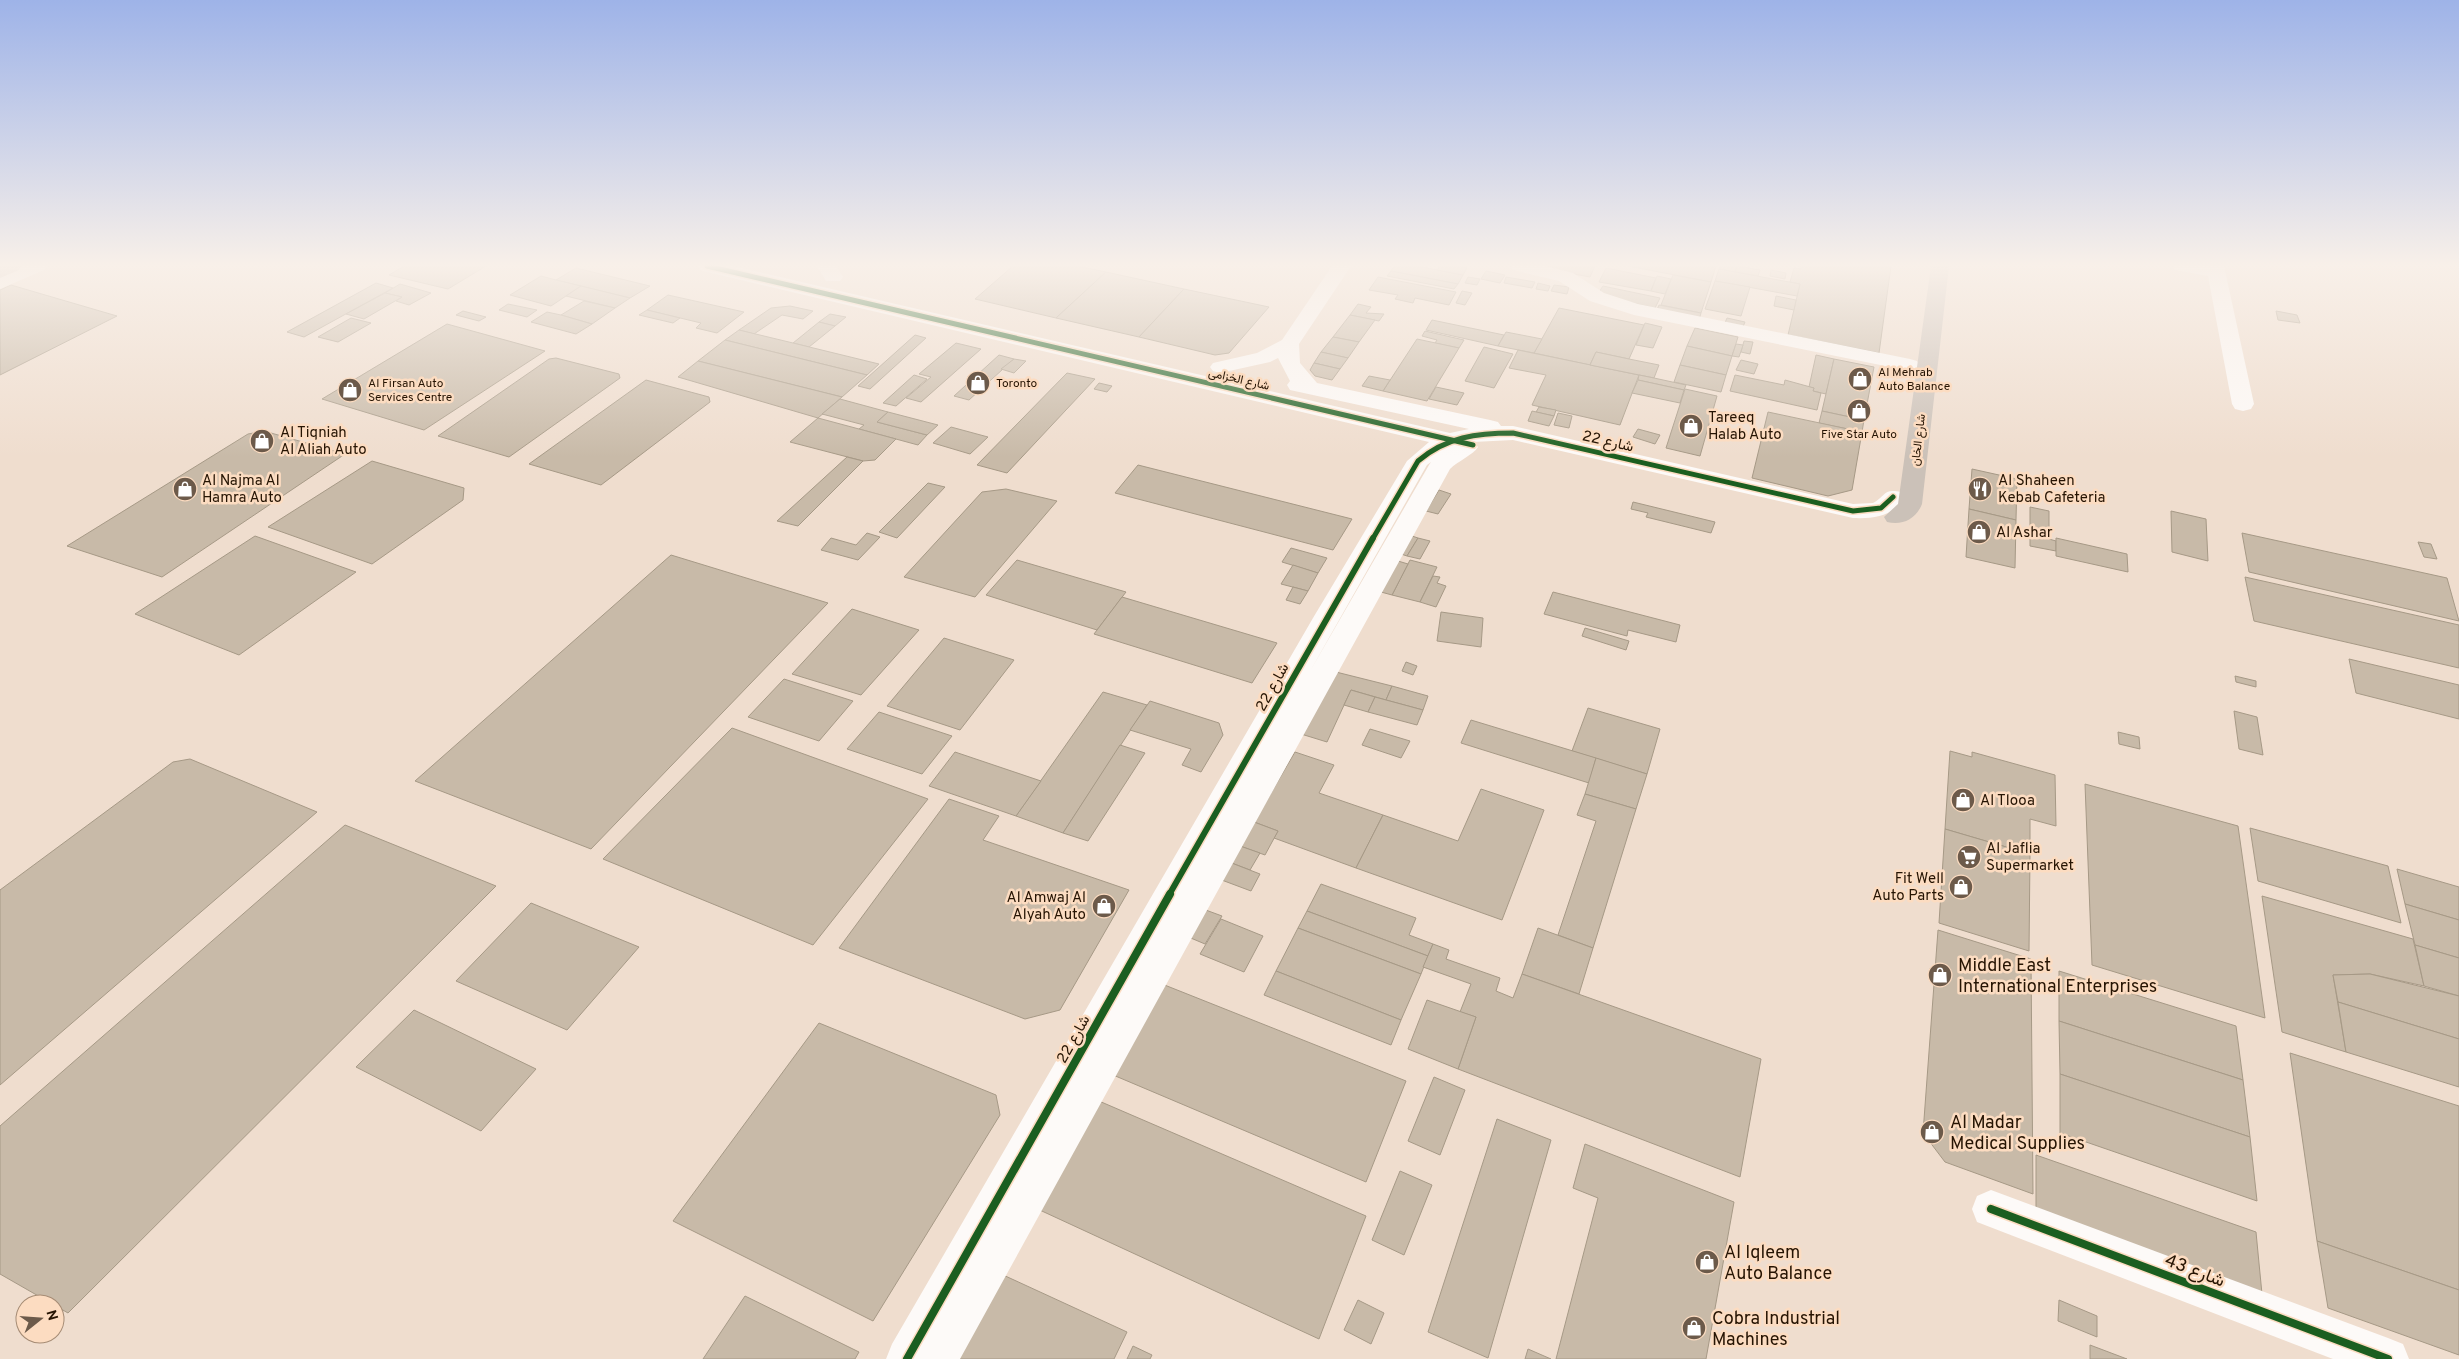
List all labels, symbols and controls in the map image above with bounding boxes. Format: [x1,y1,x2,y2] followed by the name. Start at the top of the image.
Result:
[1207,365,1271,395] street label: شارع الخزامى
[1878,365,1950,395] place label: Al Mehrab Auto Balance
[1847,366,1873,392] shop icon: Al Mehrab Auto Balance
[965,370,991,396] shop icon: Toronto
[368,376,452,406] place label: Al Firsan Auto Services Centre
[996,376,1038,392] place label: Toronto
[337,377,363,403] shop icon: Al Firsan Auto Services Centre
[1846,398,1872,424] shop icon: Five Star Auto
[1708,409,1782,445] place label: Tareeq Halab Auto
[1678,413,1704,439] shop icon: Tareeq Halab Auto
[1908,413,1930,467] street label: شارع الخان
[280,424,367,460] place label: Al Tiqniah Al Aliah Auto
[1580,427,1635,458] street label: شارع 22
[1821,427,1897,443] place label: Five Star Auto
[249,428,275,454] shop icon: Al Tiqniah Al Aliah Auto
[202,472,282,508] place label: Al Najma Al Hamra Auto
[1998,472,2105,508] place label: Al Shaheen Kebab Cafeteria
[172,476,198,502] shop icon: Al Najma Al Hamra Auto
[1967,476,1993,502] restaurant icon: Al Shaheen Kebab Cafeteria
[1966,519,1992,545] shop icon: Al Ashar
[1996,524,2053,543] place label: Al Ashar
[1252,660,1294,715] street label: شارع 22
[1950,787,1976,813] shop icon: Al Tlooa
[1980,792,2035,811] place label: Al Tlooa
[1986,840,2074,876] place label: Al Jaflia Supermarket
[1956,844,1982,870] supermarket icon: Al Jaflia Supermarket
[1872,870,1944,906] place label: Fit Well Auto Parts
[1948,874,1974,900] shop icon: Fit Well Auto Parts
[1006,889,1086,925] place label: Al Amwaj Al Alyah Auto
[1091,893,1117,919] shop icon: Al Amwaj Al Alyah Auto
[1958,955,2157,999] place label: Middle East International Enterprises
[1927,962,1953,988] shop icon: Middle East International Enterprises
[1053,1012,1095,1067] street label: شارع 22
[1950,1112,2085,1156] place label: Al Madar Medical Supplies
[1919,1119,1945,1145] shop icon: Al Madar Medical Supplies
[1724,1242,1832,1286] place label: Al Iqleem Auto Balance
[1694,1249,1720,1275] shop icon: Al Iqleem Auto Balance
[2161,1249,2228,1293] street label: شارع 43
[15,1294,65,1344] north arrow
[41,1308,61,1323] text: N
[1712,1308,1840,1352] place label: Cobra Industrial Machines
[1681,1315,1707,1341] shop icon: Cobra Industrial Machines

